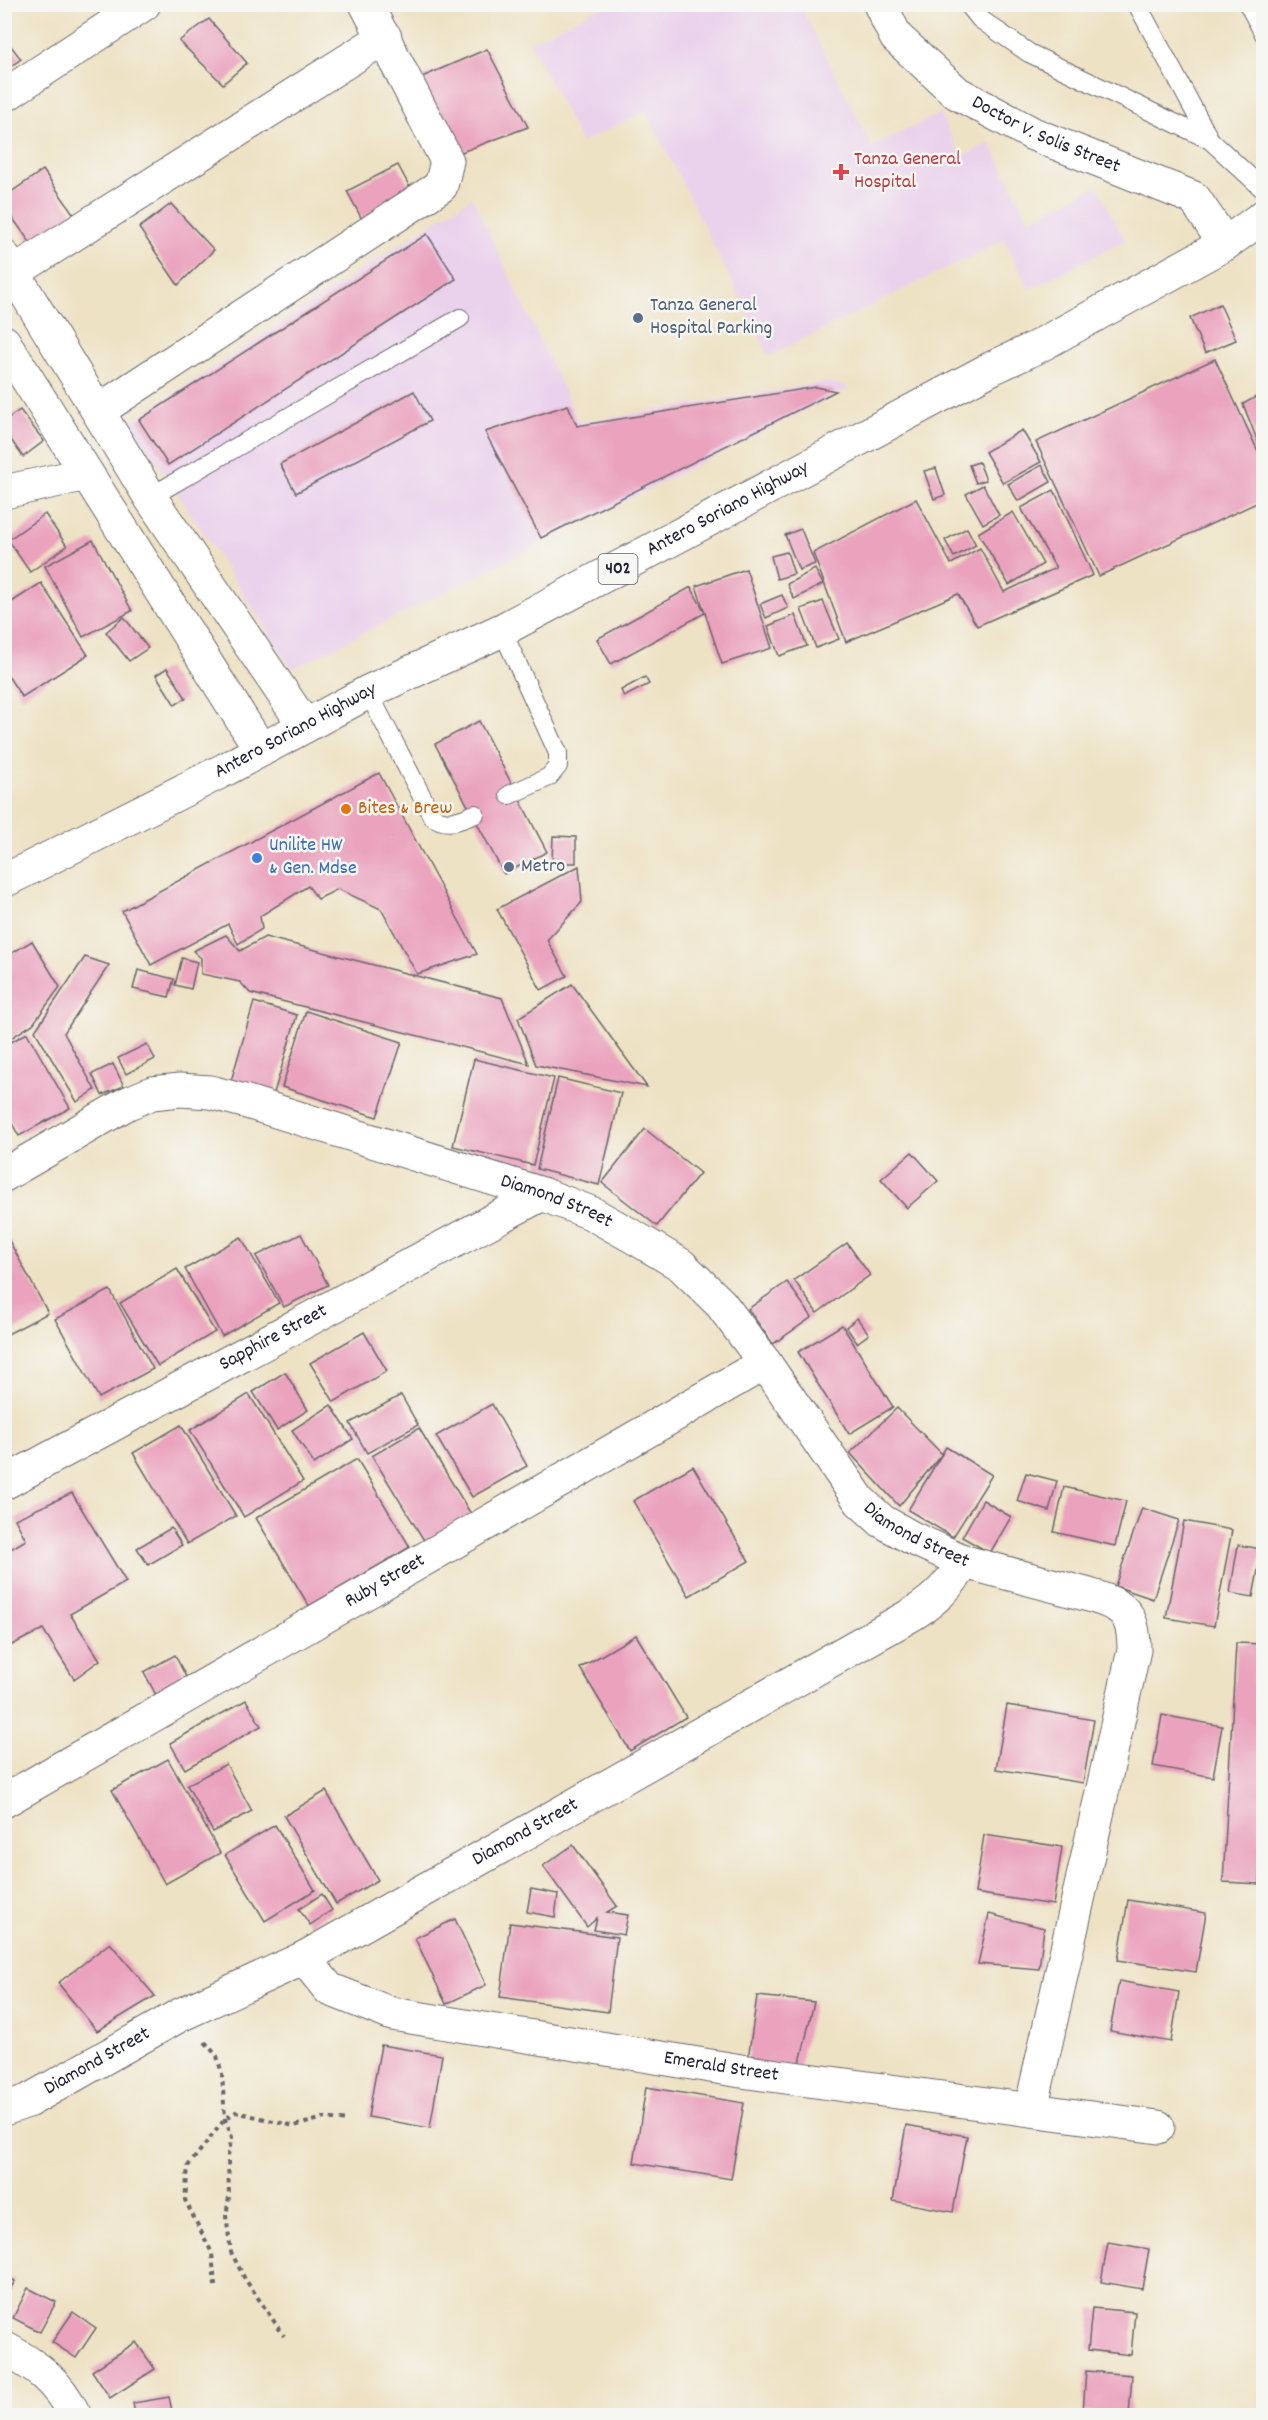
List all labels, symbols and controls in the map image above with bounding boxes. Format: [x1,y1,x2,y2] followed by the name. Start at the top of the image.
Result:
[966,89,1124,181] street label: Doctor V. Solis Street
[854,146,961,197] place label: Tanza General Hospital
[832,163,850,181] marker: Tanza General Hospital
[650,292,772,343] place label: Tanza General Hospital Parking
[631,311,645,325] marker: Tanza General Hospital Parking
[642,454,815,564] street label: Antero Soriano Highway
[598,554,638,584] road number: 402
[210,676,382,786] street label: Antero Soriano Highway
[358,795,452,823] place label: Bites & Brew
[339,802,353,816] marker: Bites & Brew
[269,832,357,883] place label: Unilite HW & Gen. Mdse
[250,851,264,865] marker: Unilite HW & Gen. Mdse
[521,853,565,881] place label: Metro
[502,860,516,874] marker: Metro
[497,1168,617,1236] street label: Diamond Street
[215,1298,333,1379] street label: Sapphire Street
[856,1496,974,1576] street label: Diamond Street
[340,1547,431,1616] street label: Ruby Street
[467,1792,584,1874] street label: Diamond Street
[39,2021,156,2103] street label: Diamond Street
[662,2045,780,2090] street label: Emerald Street

